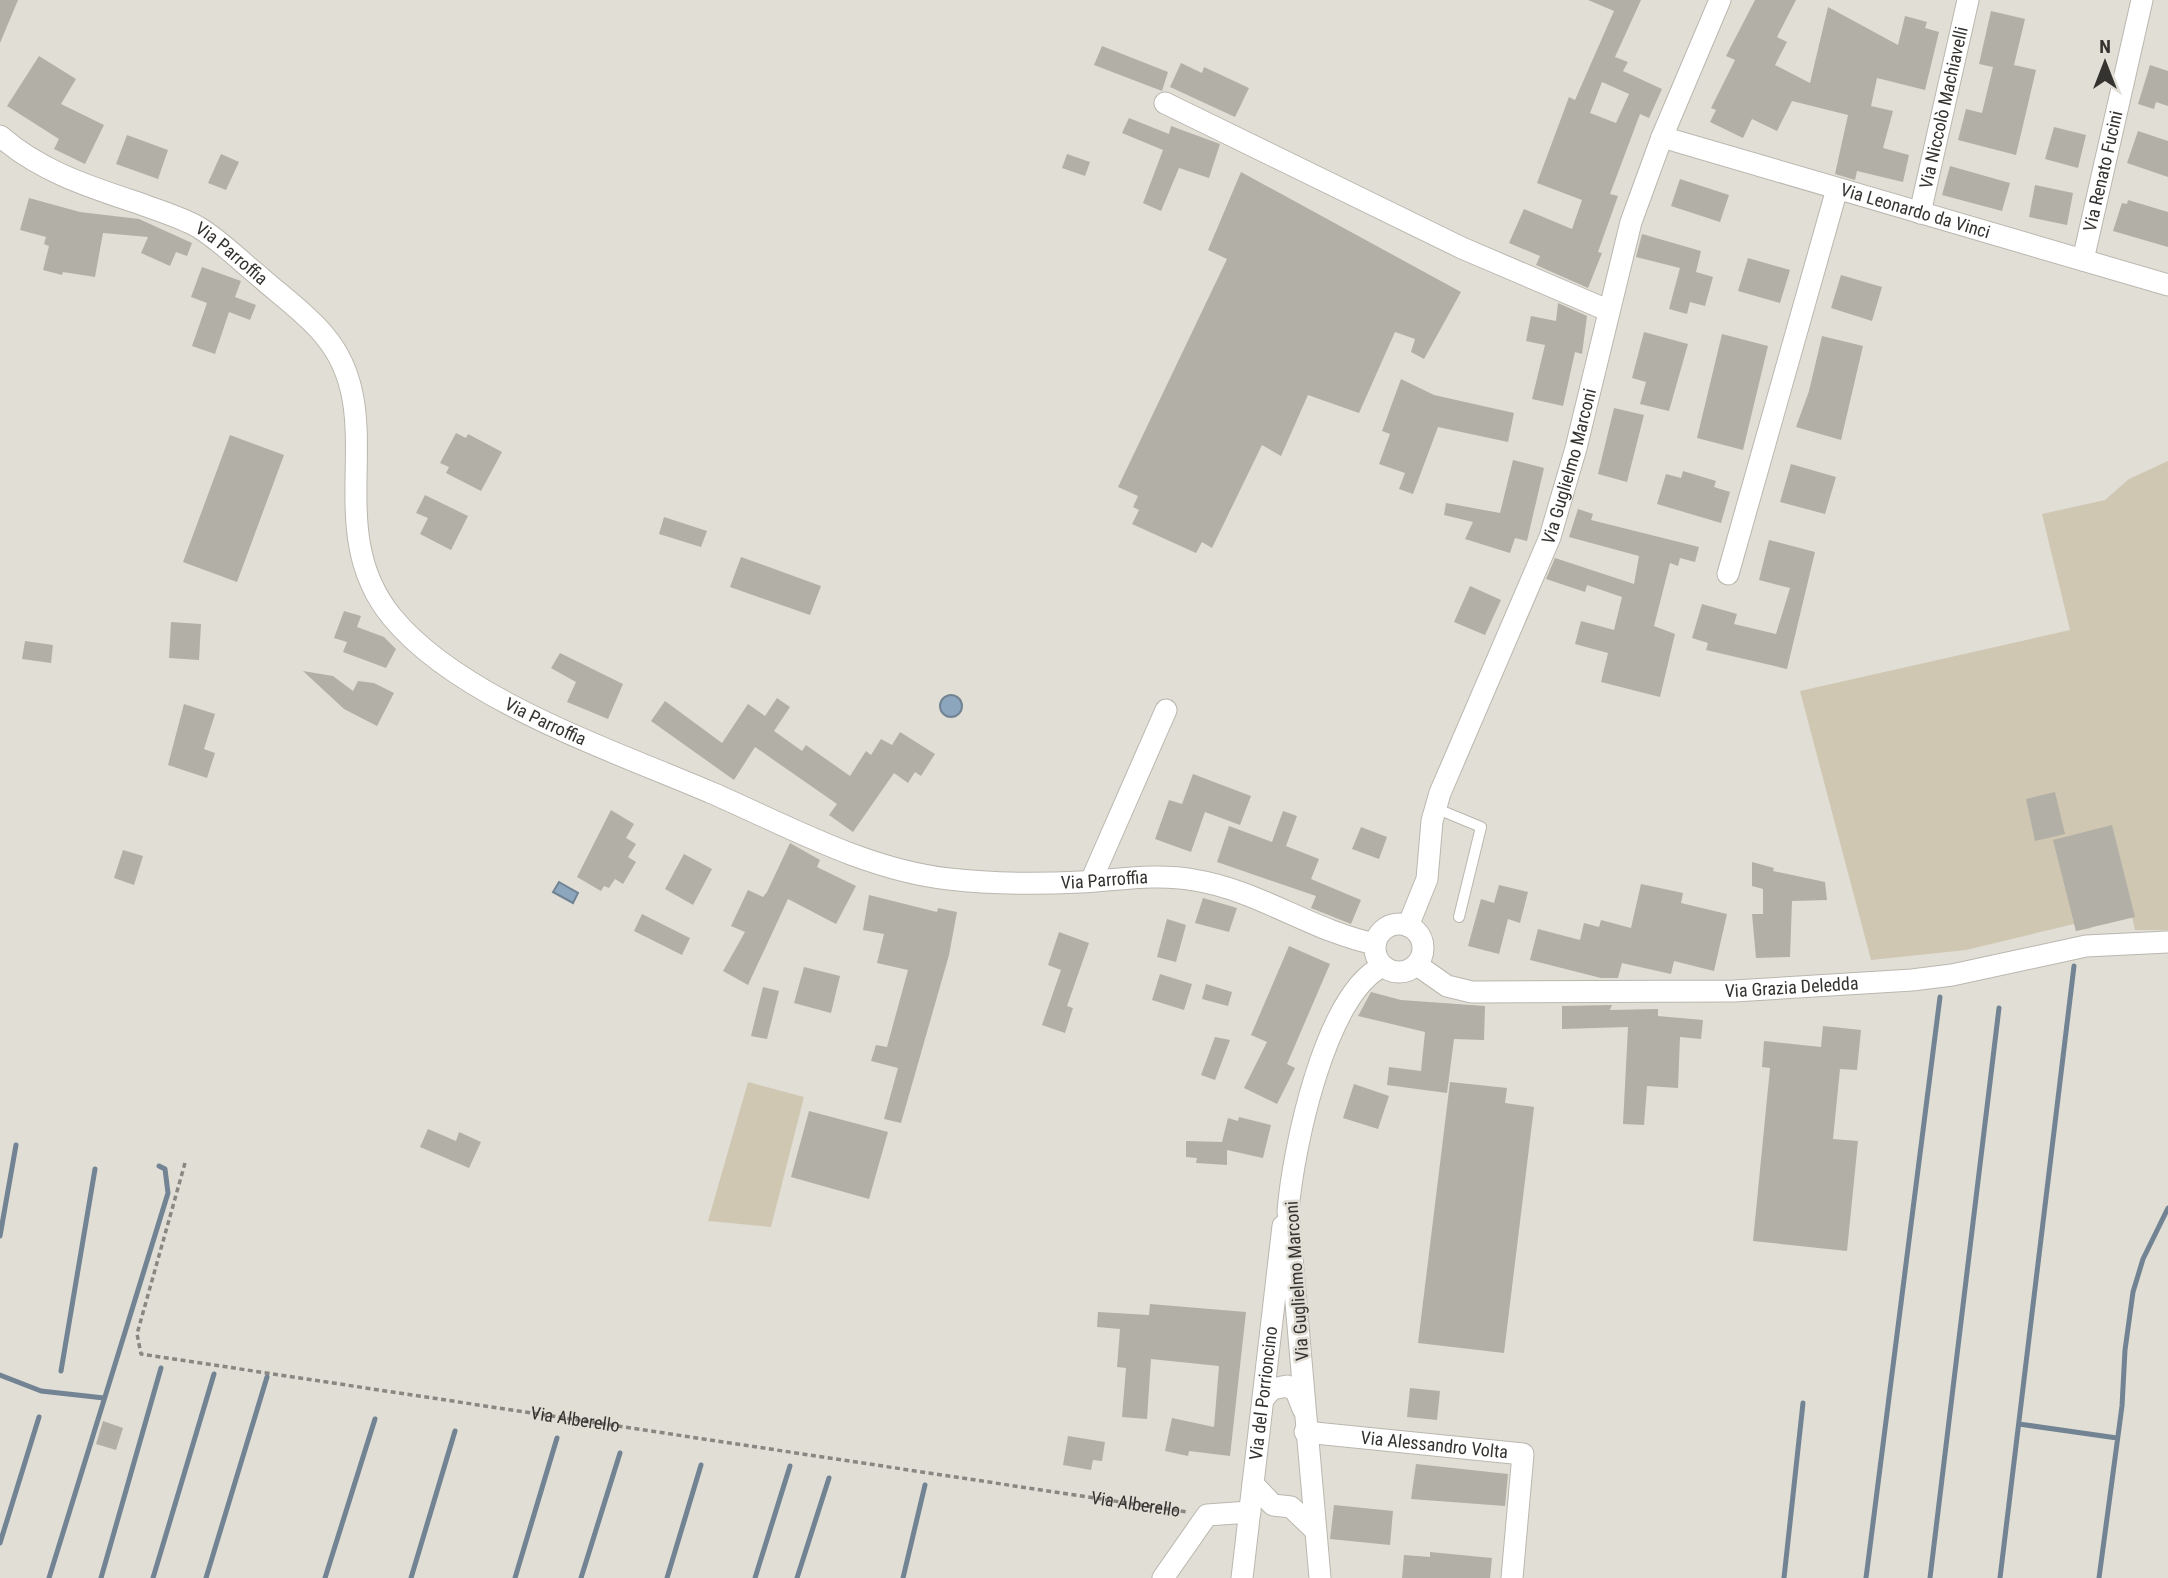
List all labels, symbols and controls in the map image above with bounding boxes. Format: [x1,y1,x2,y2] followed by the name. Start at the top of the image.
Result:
[1915,24,1972,191] street label: Via Niccolò Machiavelli
[2070,28,2140,98] north arrow
[2099,35,2111,58] text: N
[2079,109,2127,234] street label: Via Renato Fucini
[1838,179,1993,242] street label: Via Leonardo da Vinci
[192,217,272,289] street label: Via Parroffia
[1537,386,1600,547] street label: Via Guglielmo Marconi
[501,693,589,749] street label: Via Parroffia
[1060,866,1148,893] street label: Via Parroffia
[1725,972,1859,1001] street label: Via Grazia Deledda
[1280,1200,1313,1362] street label: Via Guglielmo Marconi
[1245,1325,1281,1461] street label: Via del Porrioncino
[529,1402,621,1436] street label: Via Alberello
[1360,1427,1509,1462] street label: Via Alessandro Volta
[1090,1487,1182,1521] street label: Via Alberello

